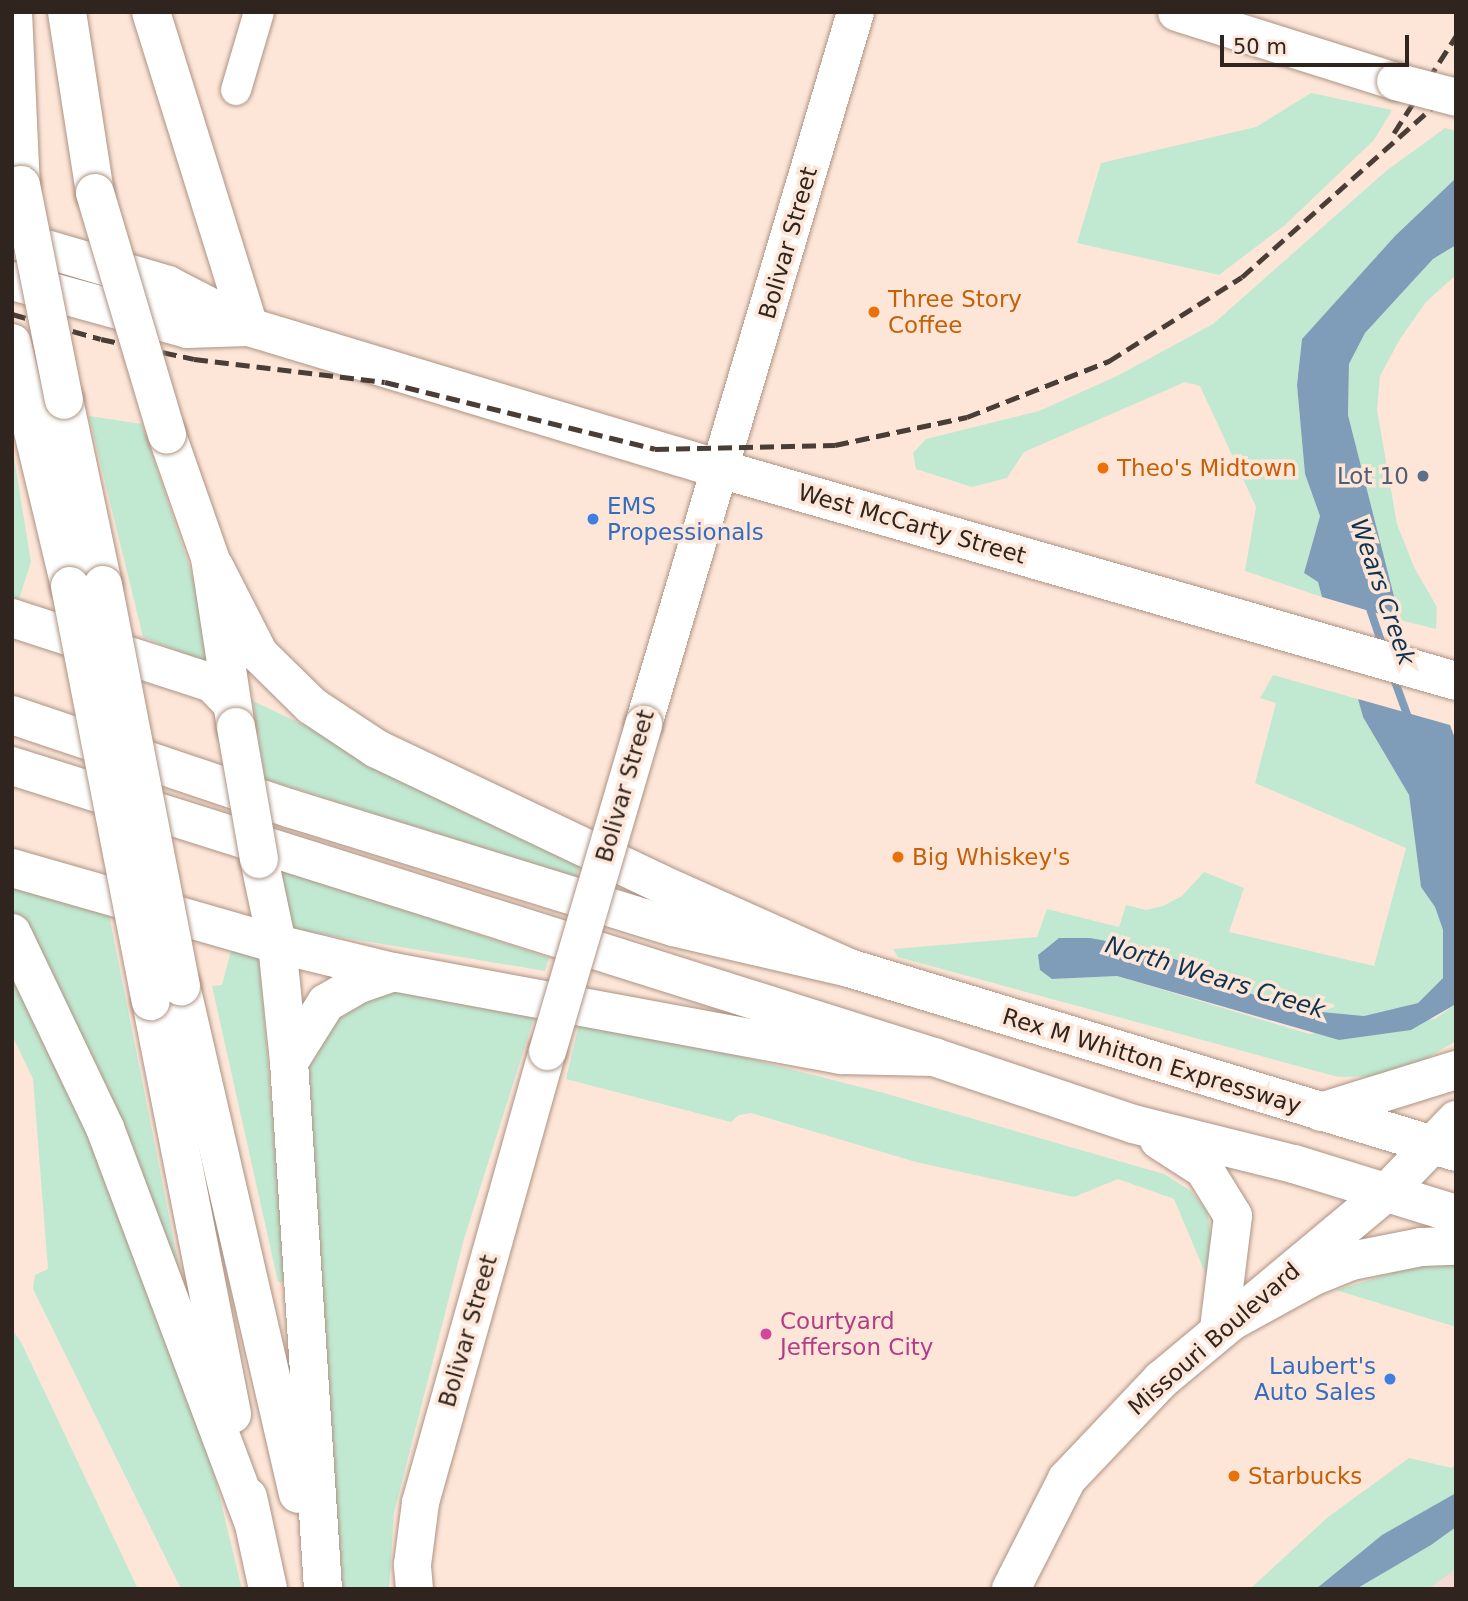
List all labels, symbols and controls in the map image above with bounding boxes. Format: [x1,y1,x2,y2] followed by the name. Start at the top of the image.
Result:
[1223,21,1412,65] scale bar
[1233,35,1287,59] text: 50 m
[753,164,823,322] street label: Bolivar Street
[888,285,1022,339] place label: Three Story Coffee
[866,304,882,320] marker: Three Story Coffee
[1117,454,1297,482] place label: Theo's Midtown
[1095,460,1111,476] marker: Theo's Midtown
[1337,462,1409,490] place label: Lot 10
[1415,468,1431,484] marker: Lot 10
[795,478,1029,570] street label: West McCarty Street
[607,492,764,546] place label: EMS Propessionals
[585,511,601,527] marker: EMS Propessionals
[1343,515,1421,669] water label: Wears Creek
[590,707,660,865] street label: Bolivar Street
[912,843,1070,871] place label: Big Whiskey's
[890,849,906,865] marker: Big Whiskey's
[1102,931,1328,1025] water label: North Wears Creek
[999,1002,1305,1120] street label: Rex M Whitton Expressway
[433,1252,503,1410] street label: Bolivar Street
[1123,1257,1305,1421] street label: Missouri Boulevard
[780,1307,933,1361] place label: Courtyard Jefferson City
[758,1326,774,1342] marker: Courtyard Jefferson City
[1254,1352,1376,1406] place label: Laubert's Auto Sales
[1382,1371,1398,1387] marker: Laubert's Auto Sales
[1248,1462,1362,1490] place label: Starbucks
[1226,1468,1242,1484] marker: Starbucks

